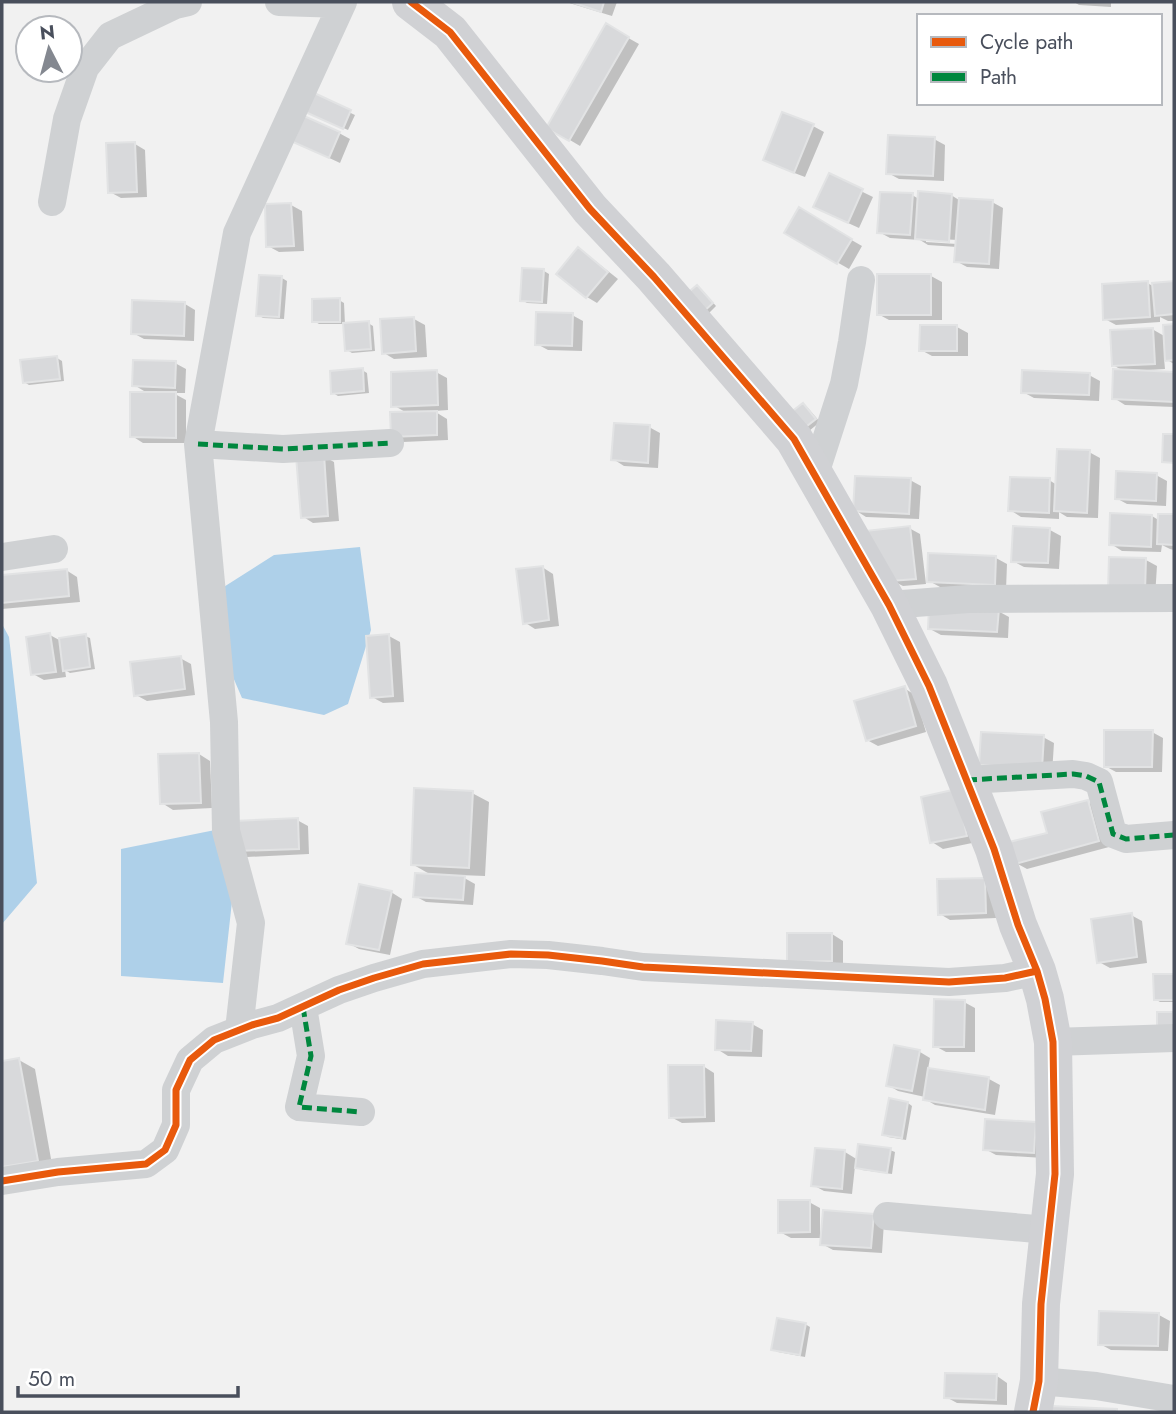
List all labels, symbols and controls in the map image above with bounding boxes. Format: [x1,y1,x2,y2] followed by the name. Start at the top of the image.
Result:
[14,14,84,84] north arrow
[917,14,1162,105] legend
[38,18,56,47] text: N
[980,27,1073,57] text: Cycle path
[980,62,1017,92] text: Path
[18,1354,238,1398] scale bar
[28,1364,75,1394] text: 50 m

